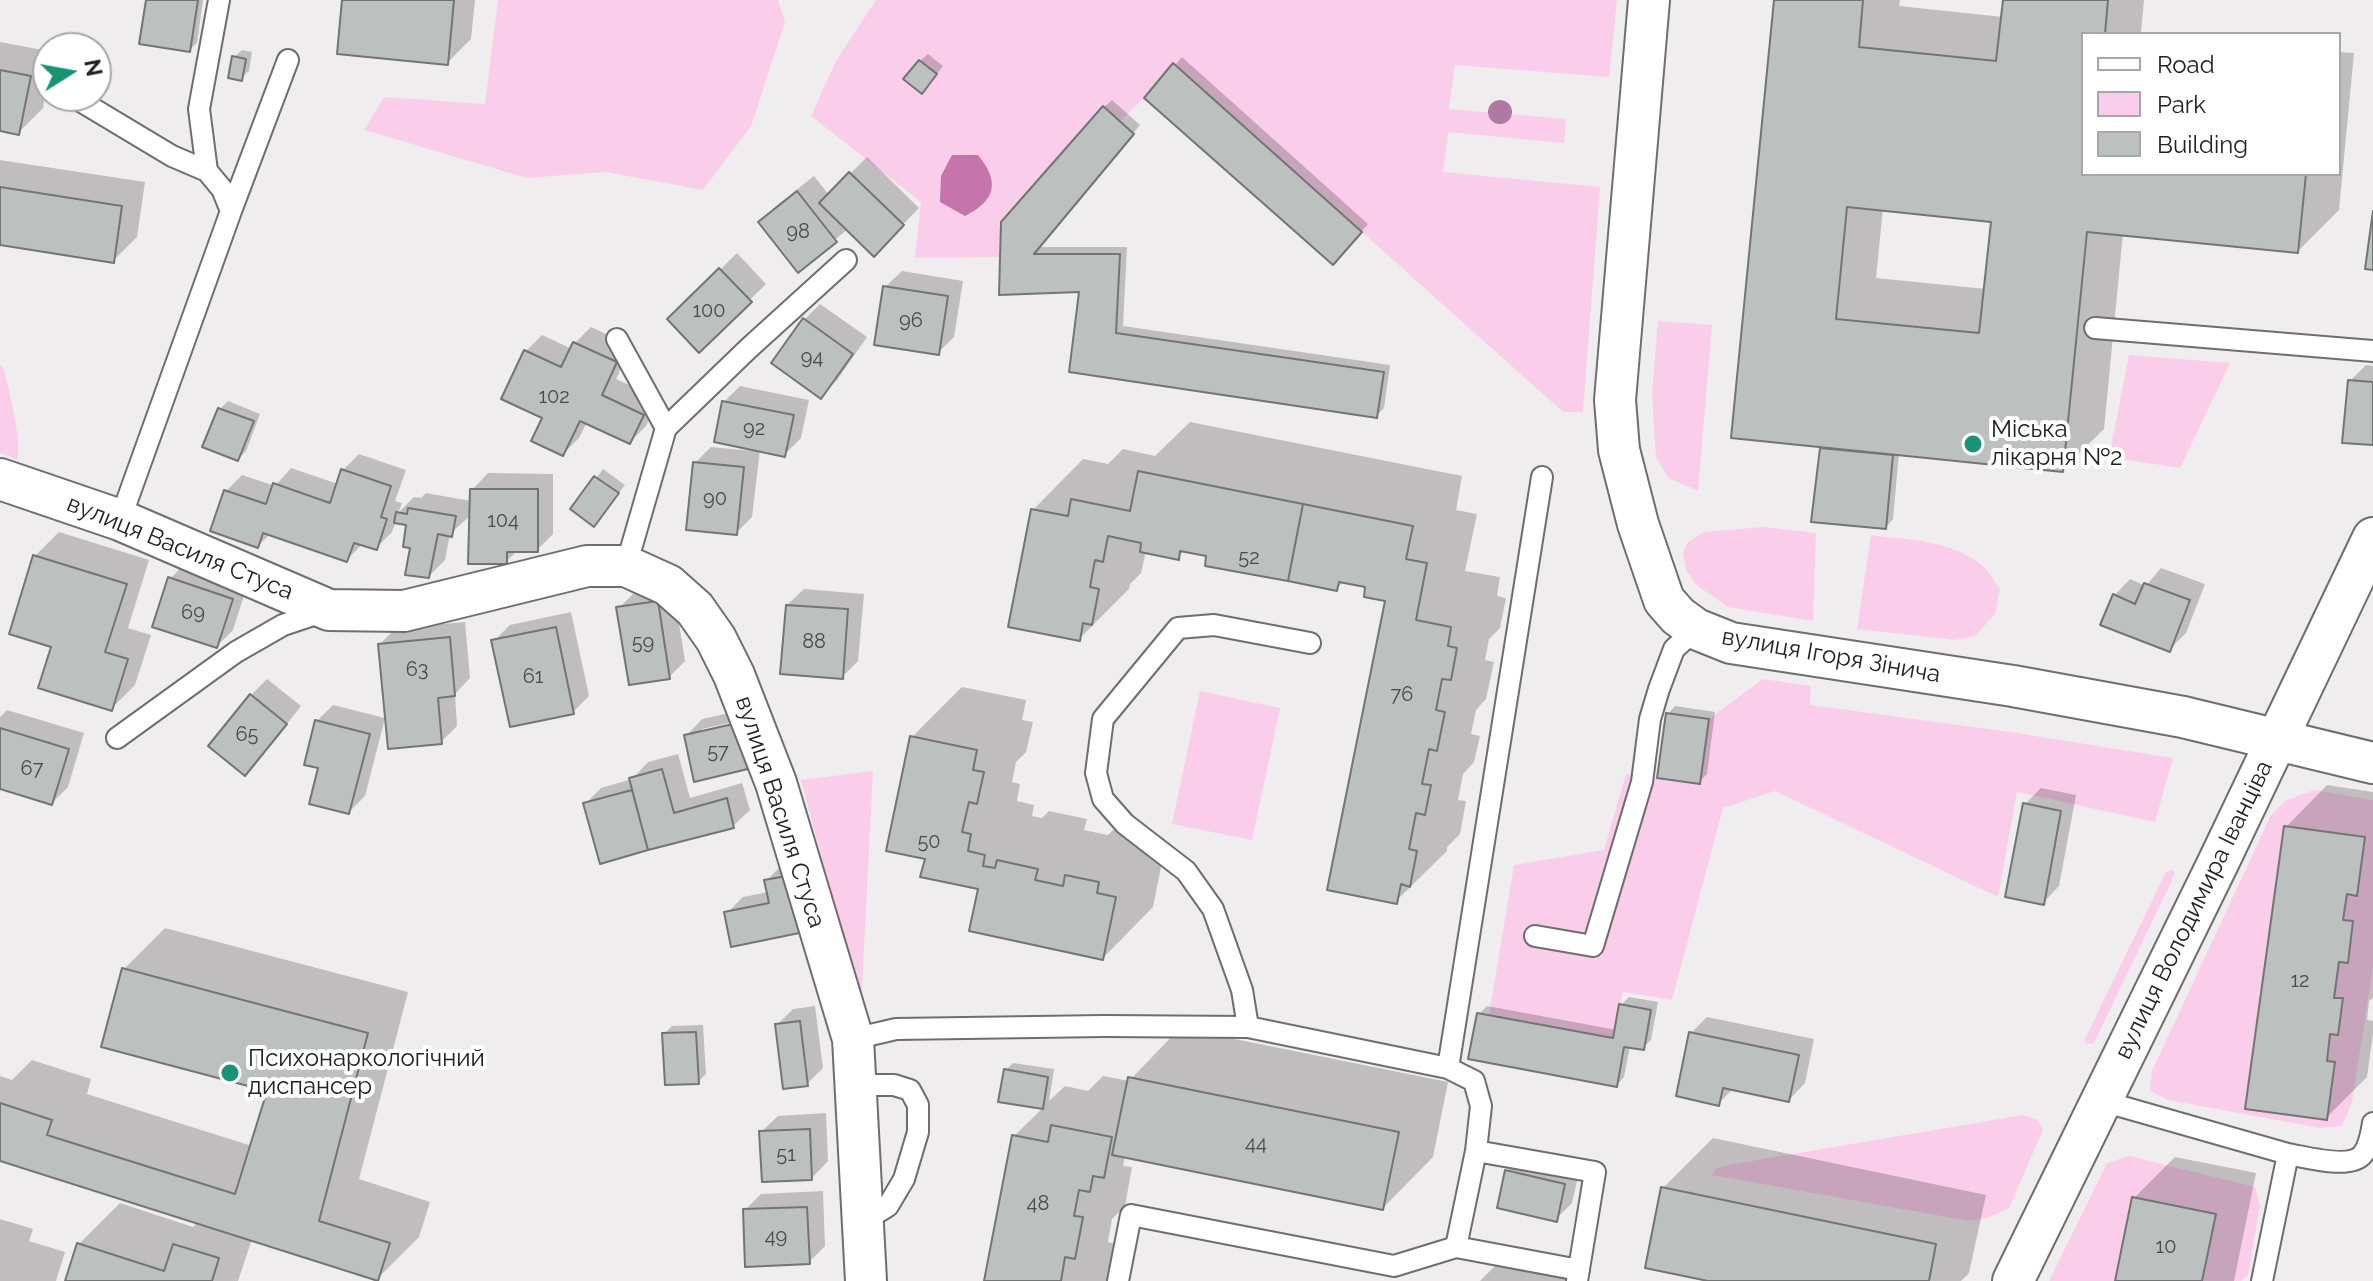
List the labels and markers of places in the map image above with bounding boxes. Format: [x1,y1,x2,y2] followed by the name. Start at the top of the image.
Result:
[1991,416,2123,472] place label: Міська лікарня №2
[1962,433,1984,455] marker: Міська лікарня №2
[248,1045,485,1101] place label: Психонаркологічний диспансер
[219,1062,241,1084] marker: Психонаркологічний диспансер

